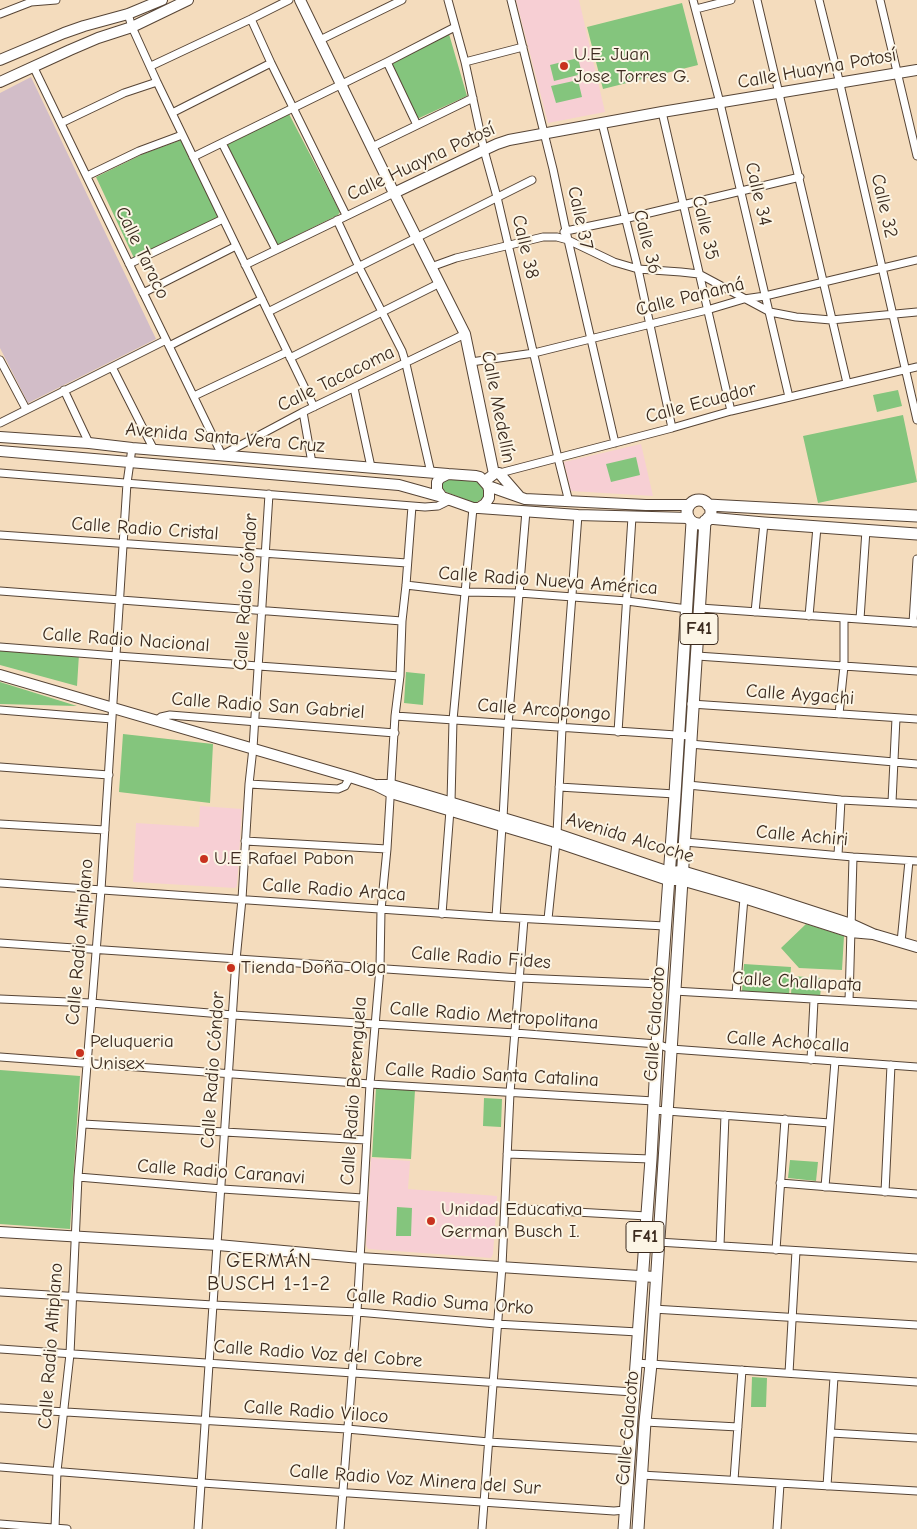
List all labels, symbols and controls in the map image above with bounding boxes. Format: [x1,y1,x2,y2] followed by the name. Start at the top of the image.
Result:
[574,44,690,88] place label: U.E. Juan Jose Torres G.
[736,44,898,94] street label: Calle Huayna Potosí
[558,60,570,72] marker: U.E. Juan Jose Torres G.
[343,118,499,206] street label: Calle Huayna Potosí
[740,160,776,228] street label: Calle 34
[866,172,902,240] street label: Calle 32
[562,184,598,252] street label: Calle 37
[687,193,723,263] street label: Calle 35
[110,203,174,303] street label: Calle Taraco
[628,207,666,277] street label: Calle 36
[507,213,543,281] street label: Calle 38
[633,272,747,322] street label: Calle Panamá
[274,341,398,417] street label: Calle Tacacoma
[476,349,520,465] street label: Calle Medellín
[643,377,759,429] street label: Calle Ecuador
[124,418,326,458] street label: Avenida Santa Vera Cruz
[71,512,219,546] street label: Calle Radio Cristal
[229,513,263,671] street label: Calle Radio Cóndor
[438,562,658,600] street label: Calle Radio Nueva América
[680,614,718,644] road number: F41
[42,623,210,657] street label: Calle Radio Nacional
[745,680,855,710] street label: Calle Aygachi
[171,688,365,724] street label: Calle Radio San Gabriel
[477,694,611,726] street label: Calle Arcopongo
[563,808,697,868] street label: Avenida Alcoche
[755,821,849,851] street label: Calle Achiri
[214,848,354,870] place label: U.E Rafael Pabon
[198,853,210,865] marker: U.E Rafael Pabon
[61,858,99,1026] street label: Calle Radio Altiplano
[261,874,407,906] street label: Calle Radio Araca
[410,942,552,974] street label: Calle Radio Fides
[241,957,386,979] place label: Tienda Doña Olga
[225,962,237,974] marker: Tienda Doña Olga
[640,966,670,1082] street label: Calle Calacoto
[731,967,863,997] street label: Calle Challapata
[196,991,230,1149] street label: Calle Radio Cóndor
[336,996,372,1186] street label: Calle Radio Berenguela
[389,997,599,1035] street label: Calle Radio Metropolitana
[726,1026,850,1058] street label: Calle Achocalla
[90,1031,174,1075] place label: Peluqueria Unisex
[74,1047,86,1059] marker: Peluqueria Unisex
[384,1058,600,1092] street label: Calle Radio Santa Catalina
[136,1155,306,1189] street label: Calle Radio Caranavi
[441,1199,583,1243] place label: Unidad Educativa German Busch I.
[425,1215,437,1227] marker: Unidad Educativa German Busch I.
[626,1222,664,1252] road number: F41
[206,1249,332,1296] district label: GERMÁN BUSCH 1-1-2
[34,1262,68,1430] street label: Calle Radio Altiplano
[345,1284,535,1320] street label: Calle Radio Suma Orko
[213,1335,423,1373] street label: Calle Radio Voz del Cobre
[612,1370,644,1486] street label: Calle Calacoto
[243,1396,389,1428] street label: Calle Radio Viloco
[289,1460,541,1500] street label: Calle Radio Voz Minera del Sur

